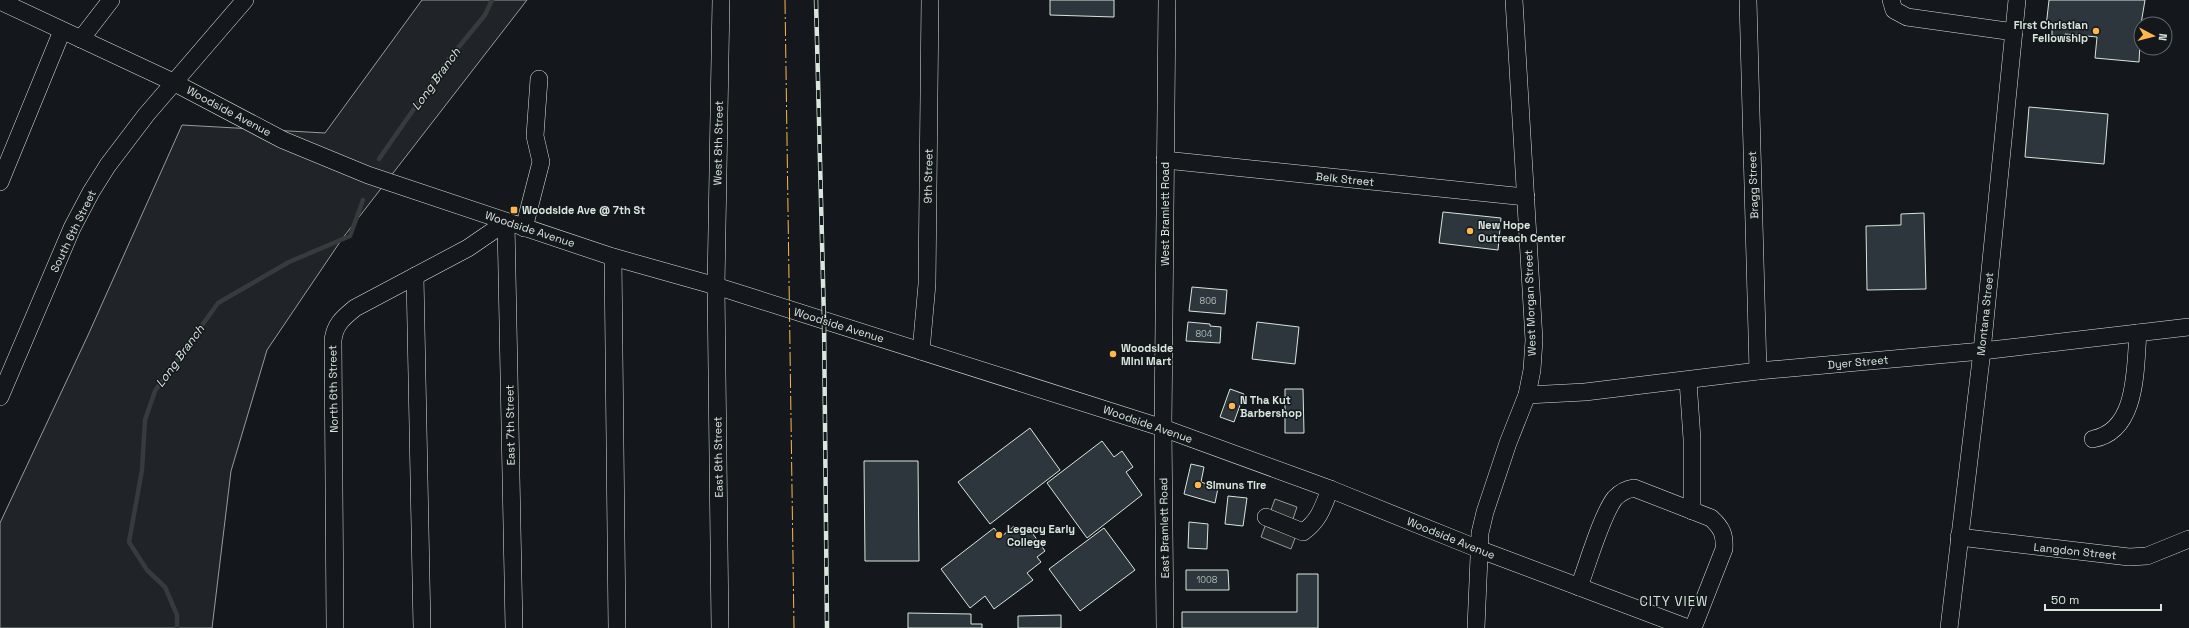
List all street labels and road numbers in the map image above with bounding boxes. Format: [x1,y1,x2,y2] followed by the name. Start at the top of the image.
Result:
[184,83,274,139] street label: Woodside Avenue
[710,101,726,185] street label: West 8th Street
[921,148,935,204] street label: 9th Street
[1745,151,1761,219] street label: Bragg Street
[1158,162,1172,266] street label: West Bramlett Road
[1315,169,1375,189] street label: Belk Street
[47,188,99,274] street label: South 6th Street
[483,208,577,250] street label: Woodside Avenue
[1521,250,1539,356] street label: West Morgan Street
[1974,272,1996,356] street label: Montana Street
[792,305,886,345] street label: Woodside Avenue
[325,345,341,433] street label: North 6th Street
[1827,352,1889,372] street label: Dyer Street
[502,385,518,465] street label: East 7th Street
[1101,402,1195,446] street label: Woodside Avenue
[710,416,726,498] street label: East 8th Street
[1156,478,1172,578] street label: East Bramlett Road
[1405,514,1497,562] street label: Woodside Avenue
[2033,540,2117,562] street label: Langdon Street

